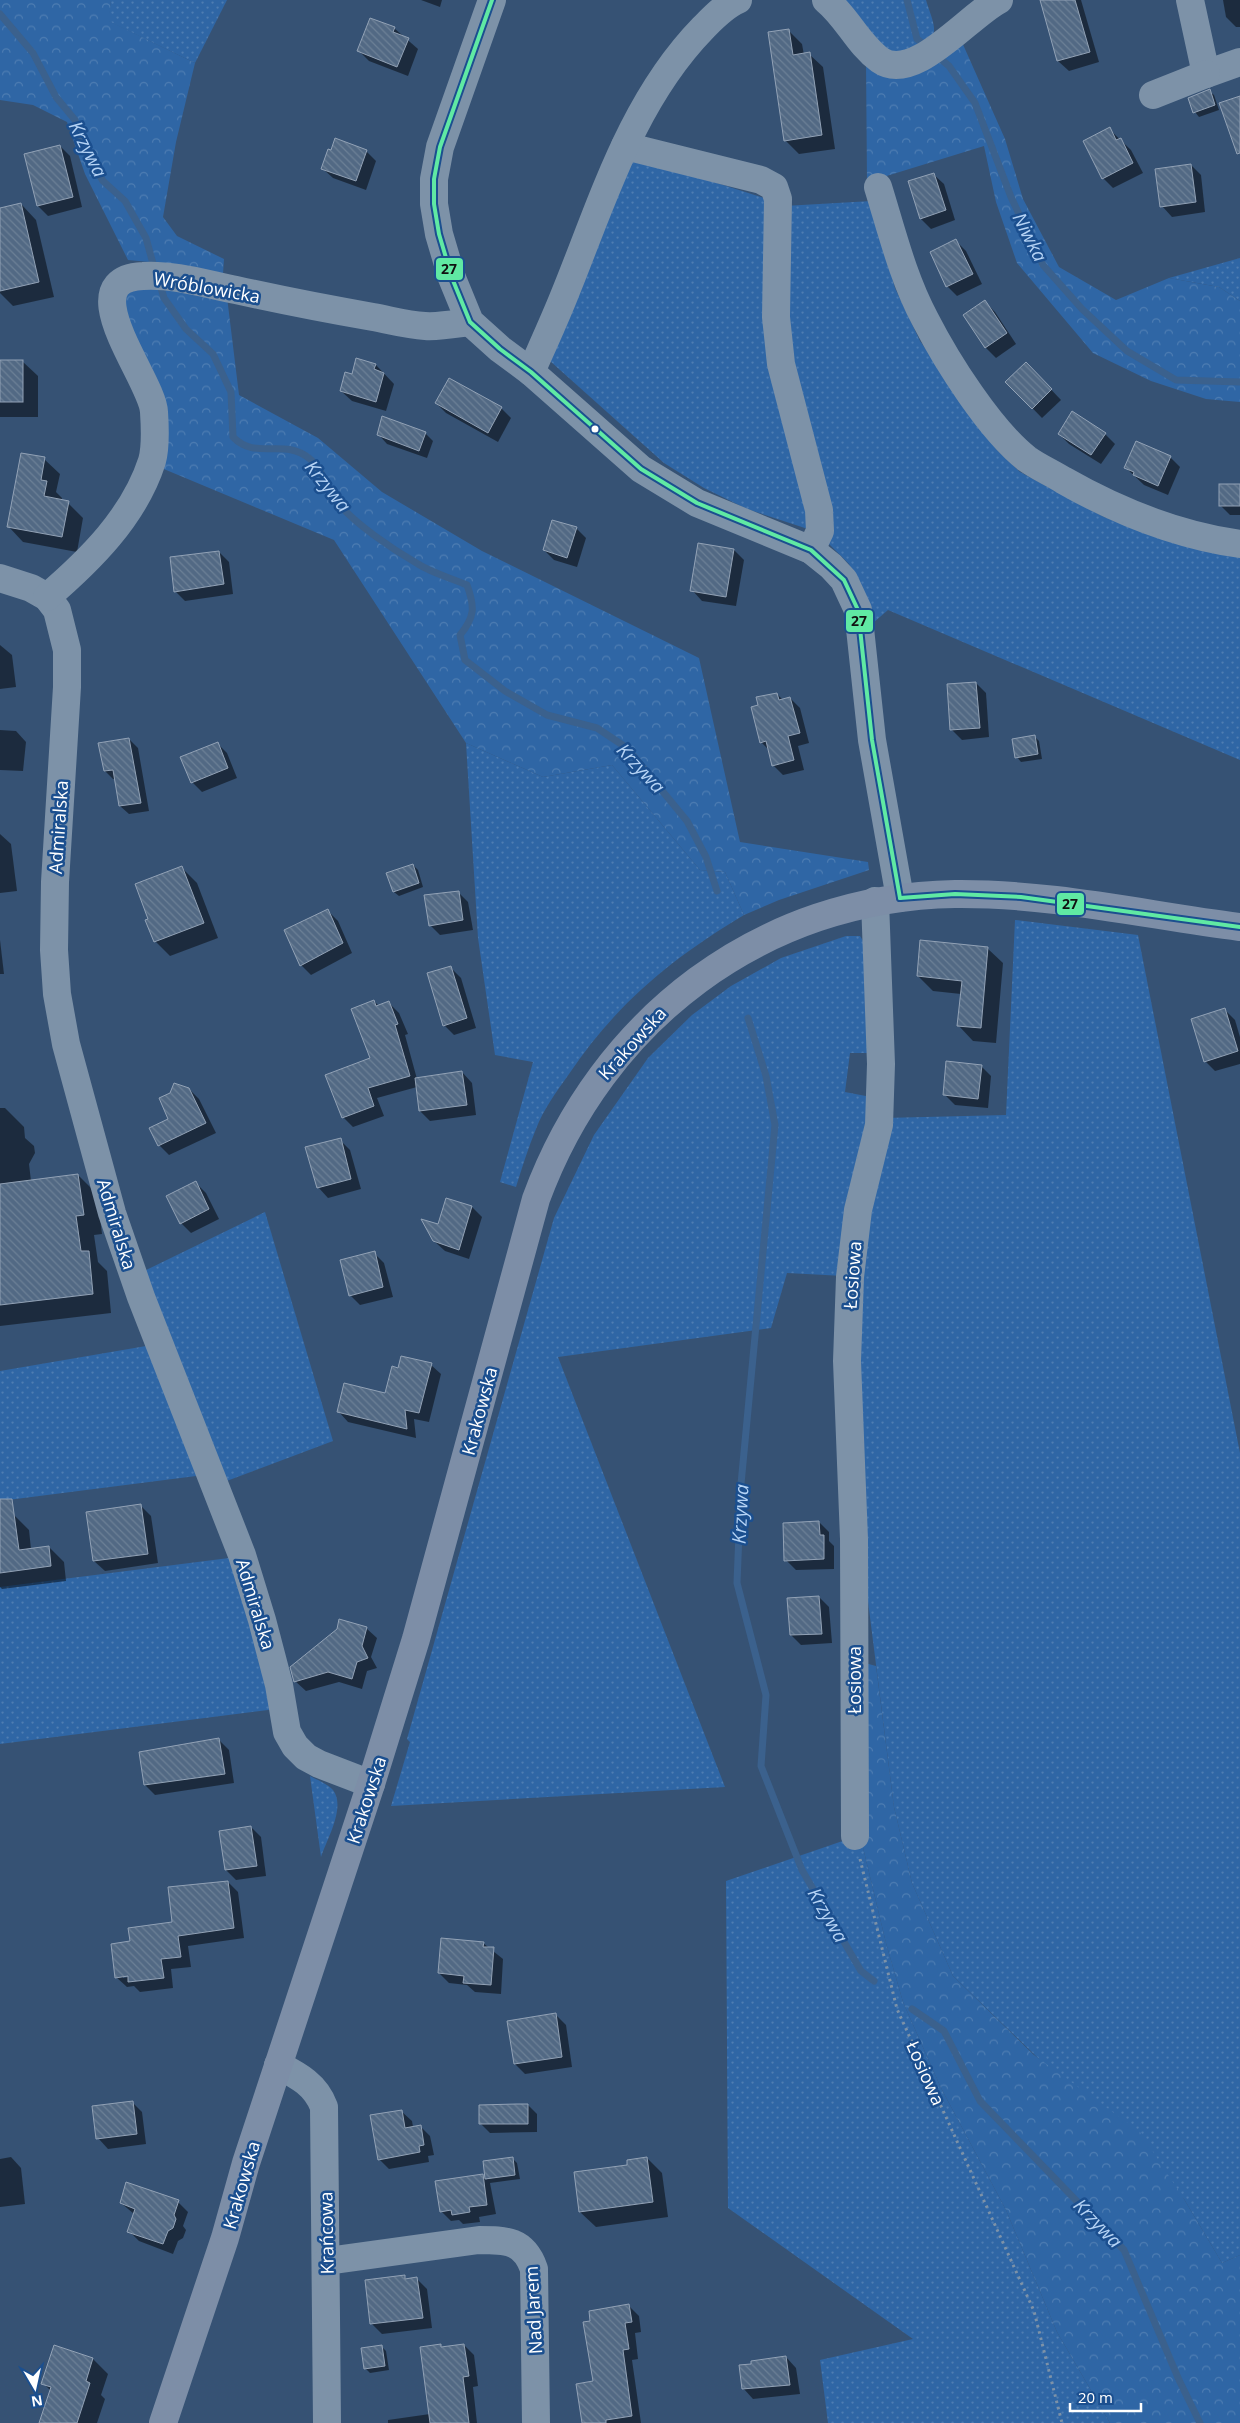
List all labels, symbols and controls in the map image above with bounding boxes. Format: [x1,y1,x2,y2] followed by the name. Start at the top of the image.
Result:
[63,117,113,182] water label: Krzywa
[1007,208,1053,266] water label: Niwka
[435,257,464,281] line badge: 27
[441,259,457,278] text: 27
[152,266,262,308] street label: Wróblowicka
[590,424,600,434] unlabelled marker
[299,455,357,518] water label: Krzywa
[845,609,874,633] line badge: 27
[851,611,867,630] text: 27
[611,737,671,799] water label: Krzywa
[43,780,73,874] street label: Admiralska
[1056,892,1085,916] line badge: 27
[1062,894,1078,913] text: 27
[593,1001,671,1085] street label: Krakowska
[92,1176,142,1272] street label: Admiralska
[838,1240,866,1310] street label: Łosiowa
[456,1364,502,1458] street label: Krakowska
[725,1483,755,1544] water label: Krzywa
[231,1556,281,1652] street label: Admiralska
[842,1646,866,1714] street label: Łosiowa
[341,1753,391,1847] street label: Krakowska
[802,1883,854,1948] water label: Krzywa
[901,2037,951,2109] street label: Łosiowa
[217,2138,265,2232] street label: Krakowska
[313,2191,339,2275] street label: Krańcowa
[1068,2193,1128,2254] water label: Krzywa
[519,2265,547,2355] street label: Nad Jarem
[10,2363,60,2413] north arrow
[1070,2380,1141,2412] scale bar
[1078,2387,1113,2407] text: 20 m
[30,2391,44,2412] text: N

